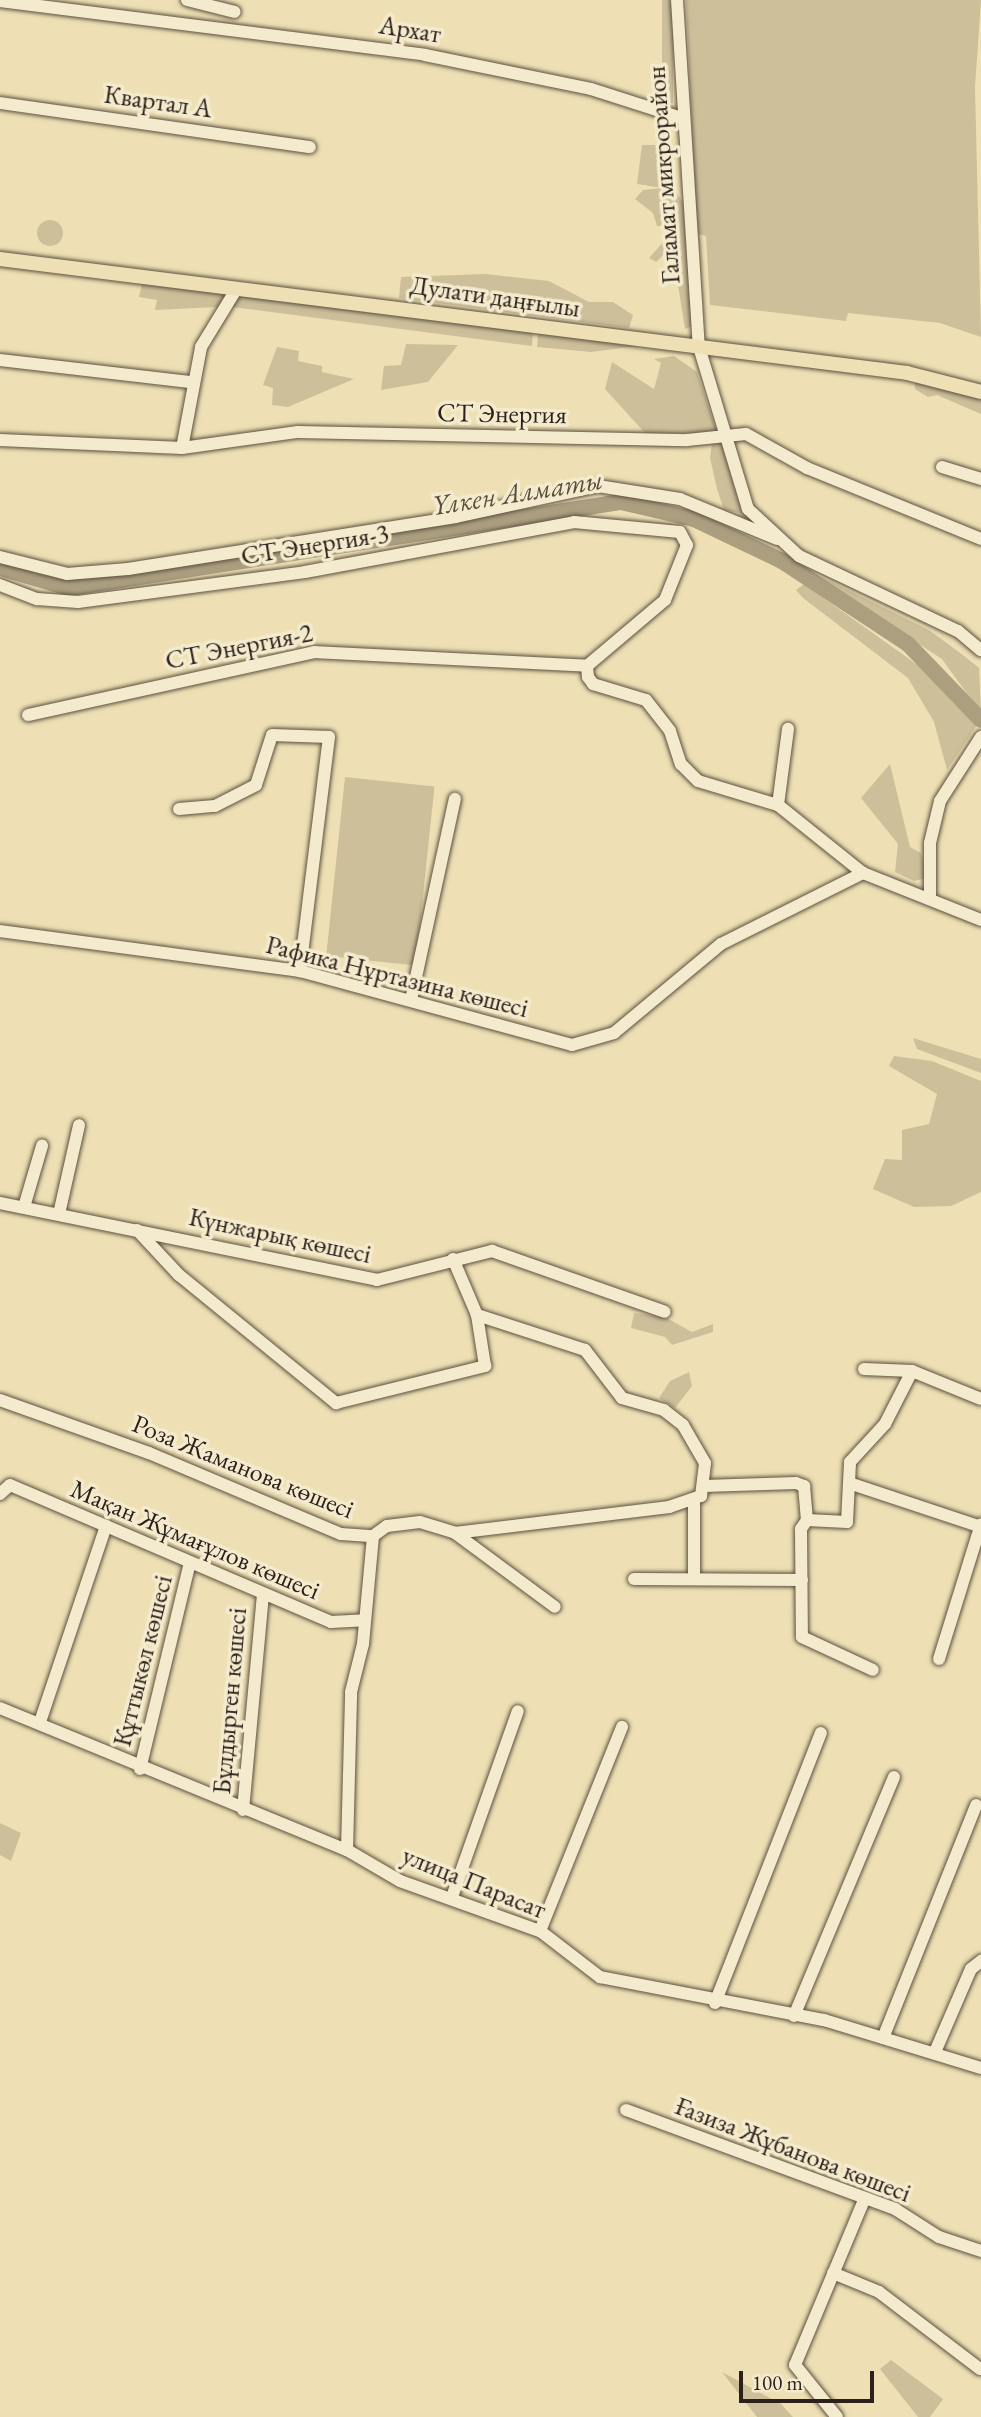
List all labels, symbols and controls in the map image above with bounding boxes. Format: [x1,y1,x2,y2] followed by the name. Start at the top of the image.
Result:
[377,10,443,50] street label: Архат
[641,65,687,285] street label: Галамат микрорайон
[102,79,214,125] street label: Квартал А
[408,270,582,324] street label: Дулати даңғылы
[437,397,567,431] street label: СТ Энергия
[429,462,605,522] water label: Үлкен Алматы
[239,518,391,572] street label: СТ Энергия-3
[163,617,315,677] street label: СТ Энергия-2
[263,929,531,1025] street label: Рафика Нұртазина көшесі
[186,1201,374,1271] street label: Күнжарық көшесі
[128,1408,358,1526] street label: Роза Жаманова көшесі
[66,1473,324,1607] street label: Мақан Жұмағұлов көшесі
[107,1572,179,1750] street label: Құттыкөл көшесі
[206,1606,254,1796] street label: Бұлдырген көшесі
[398,1840,550,1926] street label: улица Парасат
[671,2091,915,2209] street label: Ғазиза Жұбанова көшесі
[743,2358,878,2402] scale bar
[752,2369,803,2396] text: 100 m

